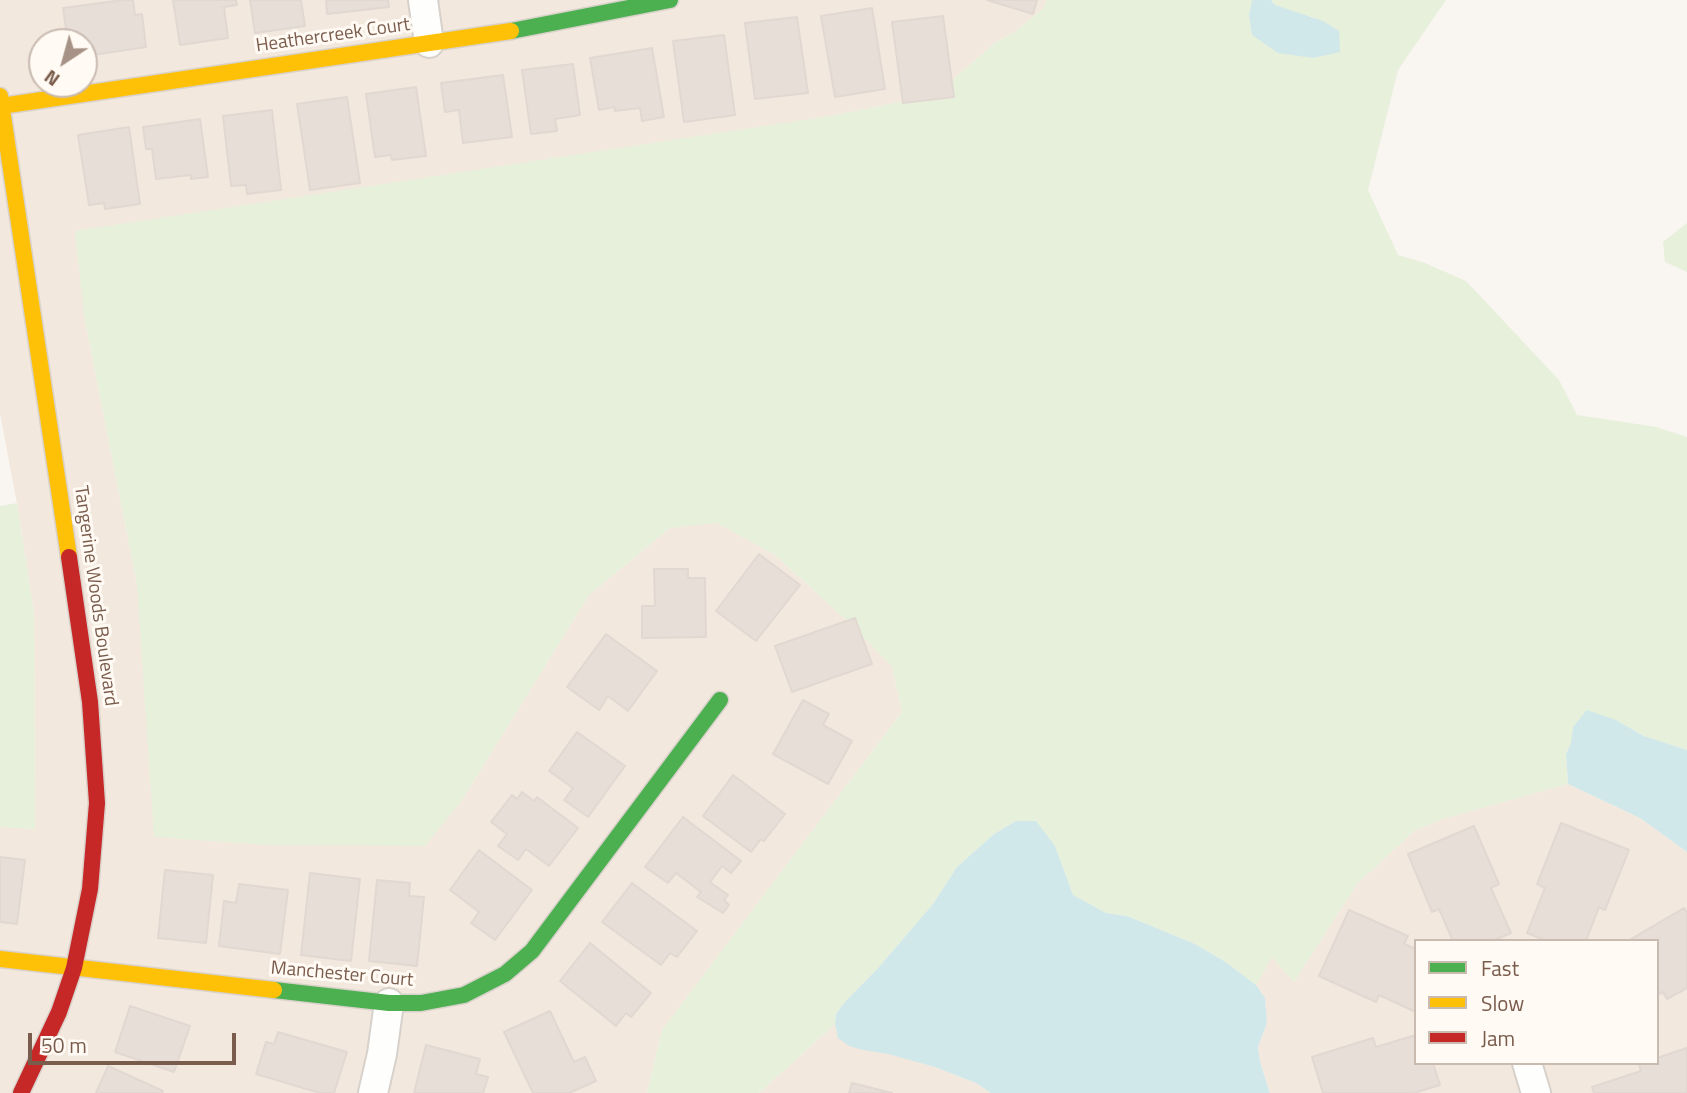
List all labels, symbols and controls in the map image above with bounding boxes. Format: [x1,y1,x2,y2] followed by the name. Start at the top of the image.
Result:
[254,14,412,58] street label: Heathercreek Court
[28,28,98,98] north arrow
[38,63,65,94] text: N
[68,484,122,708] street label: Tangerine Woods Boulevard
[1414,939,1659,1065] legend
[1481,952,1519,984] text: Fast
[270,957,414,993] street label: Manchester Court
[1481,987,1524,1019] text: Slow
[32,1020,240,1064] scale bar
[1481,1022,1515,1054] text: Jam
[41,1029,87,1061] text: 50 m

